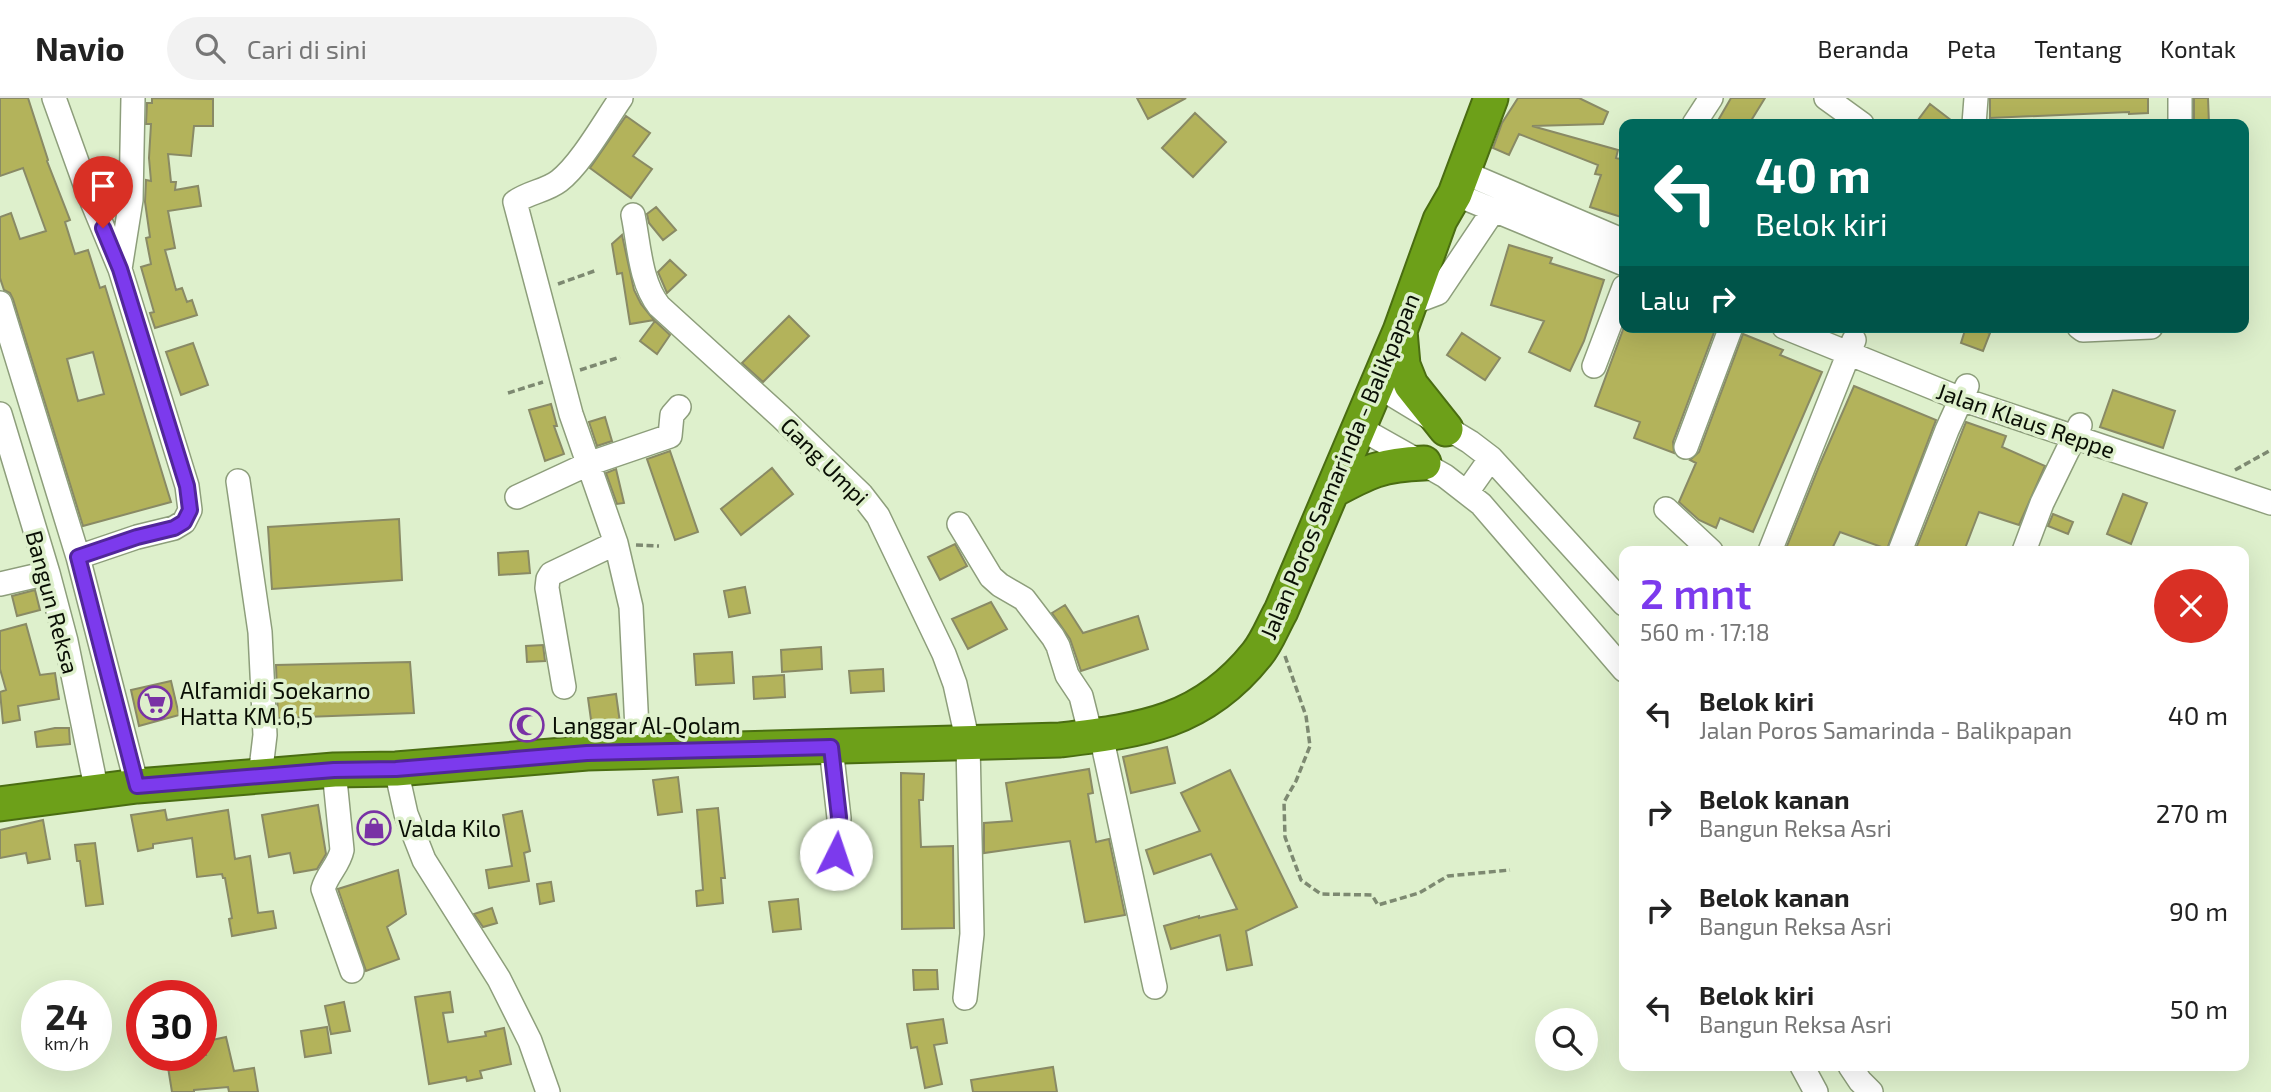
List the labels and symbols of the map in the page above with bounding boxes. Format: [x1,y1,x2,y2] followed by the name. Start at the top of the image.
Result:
[73,156,133,228] pin
[1253,289,1425,643] street label: Jalan Poros Samarinda - Balikpapan
[1933,376,2119,464] street label: Jalan Klaus Reppe
[775,411,875,511] street label: Gang Umpi
[20,527,86,677] street label: Bangun Reksa
[180,676,371,730] place label: Alfamidi Soekarno Hatta KM.6,5
[136,684,174,722] supermarket icon: Alfamidi Soekarno Hatta KM.6,5
[508,706,546,744] mosque icon: Langgar Al-Qolam
[552,711,740,739] place label: Langgar Al-Qolam
[355,809,393,847] shop icon: Valda Kilo
[398,814,501,842] place label: Valda Kilo
[799,817,873,891] position arrow
[126,980,217,1071] speed limit sign: 30

